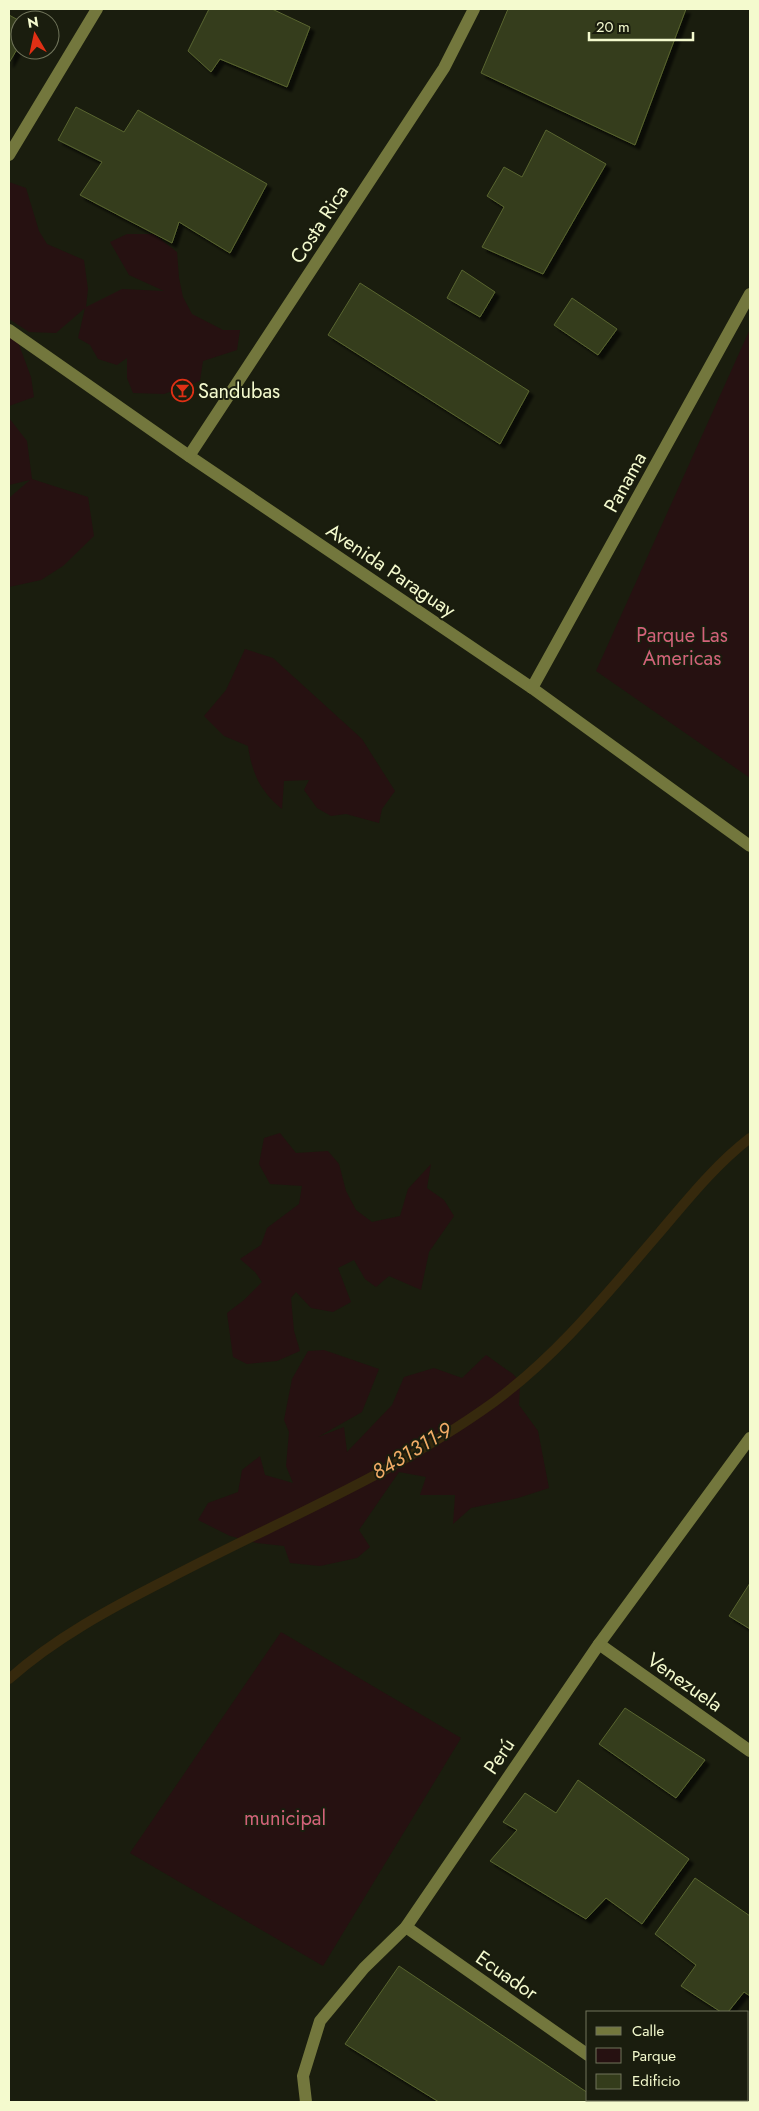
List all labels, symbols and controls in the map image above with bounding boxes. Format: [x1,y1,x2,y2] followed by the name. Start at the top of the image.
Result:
[10,10,60,60] north arrow
[589,10,693,42] scale bar
[26,11,40,33] text: N
[596,16,630,38] text: 20 m
[283,179,356,269] street label: Costa Rica
[198,377,280,406] place label: Sandubas
[170,379,194,403] bar icon: Sandubas
[597,447,654,518] street label: Panama
[320,516,461,625] street label: Avenida Paraguay
[636,621,728,673] park label: Parque Las Americas
[366,1415,459,1487] water label: 8431311-9
[641,1646,728,1719] street label: Venezuela
[477,1732,522,1780] street label: Perú
[244,1804,326,1833] park label: municipal
[470,1943,544,2007] street label: Ecuador
[586,2011,749,2101] legend
[632,2020,664,2042] text: Calle
[632,2045,676,2067] text: Parque
[632,2070,680,2092] text: Edificio

